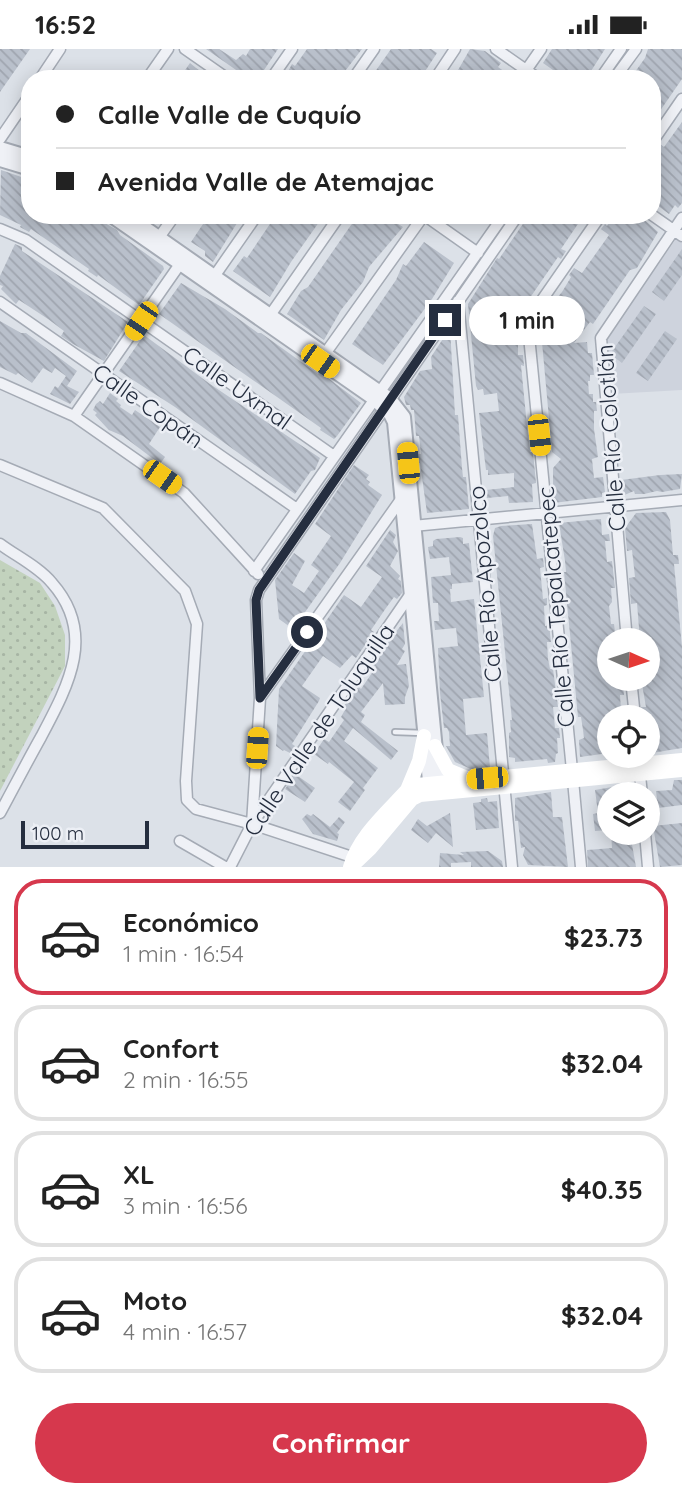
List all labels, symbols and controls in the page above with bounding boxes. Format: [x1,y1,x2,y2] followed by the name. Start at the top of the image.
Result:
[35,8,96,41] text: 16:52
[98,98,362,131] text: Calle Valle de Cuquío
[98,165,434,198] text: Avenida Valle de Atemajac
[470,295,585,345] callout: 1 min
[121,298,162,344] car
[429,304,461,336] route end
[499,306,555,335] text: 1 min
[177,340,297,436] street label: Calle Uxmal
[297,340,344,382] car
[590,344,631,532] street label: Calle Río Colotlán
[87,357,209,454] street label: Calle Copán
[527,413,552,457] car
[396,441,421,485] car
[139,456,186,498] car
[461,485,508,683] street label: Calle Río Apozolco
[531,485,580,729] street label: Calle Río Tepalcatepec
[291,616,323,648] route start
[237,618,401,842] street label: Calle Valle de Toluquilla
[597,628,660,691] north arrow
[597,628,660,845] map controls
[597,705,660,768] button: locate
[246,726,269,770] car
[466,766,509,790] car
[597,782,660,845] button: layers
[21,818,149,850] scale bar
[32,821,84,845] text: 100 m
[39,906,102,969] icon: car
[123,906,259,939] text: Económico
[564,921,643,954] text: $23.73
[123,939,244,968] text: 1 min · 16:54
[39,1032,102,1095] icon: car
[123,1032,220,1065] text: Confort
[561,1047,643,1080] text: $32.04
[123,1065,249,1094] text: 2 min · 16:55
[39,1158,102,1221] icon: car
[123,1158,155,1191] text: XL
[561,1173,643,1206] text: $40.35
[123,1191,248,1220] text: 3 min · 16:56
[39,1284,102,1347] icon: car
[123,1284,187,1317] text: Moto
[561,1299,643,1332] text: $32.04
[123,1317,247,1346] text: 4 min · 16:57
[35,1403,647,1483] button: Confirmar

